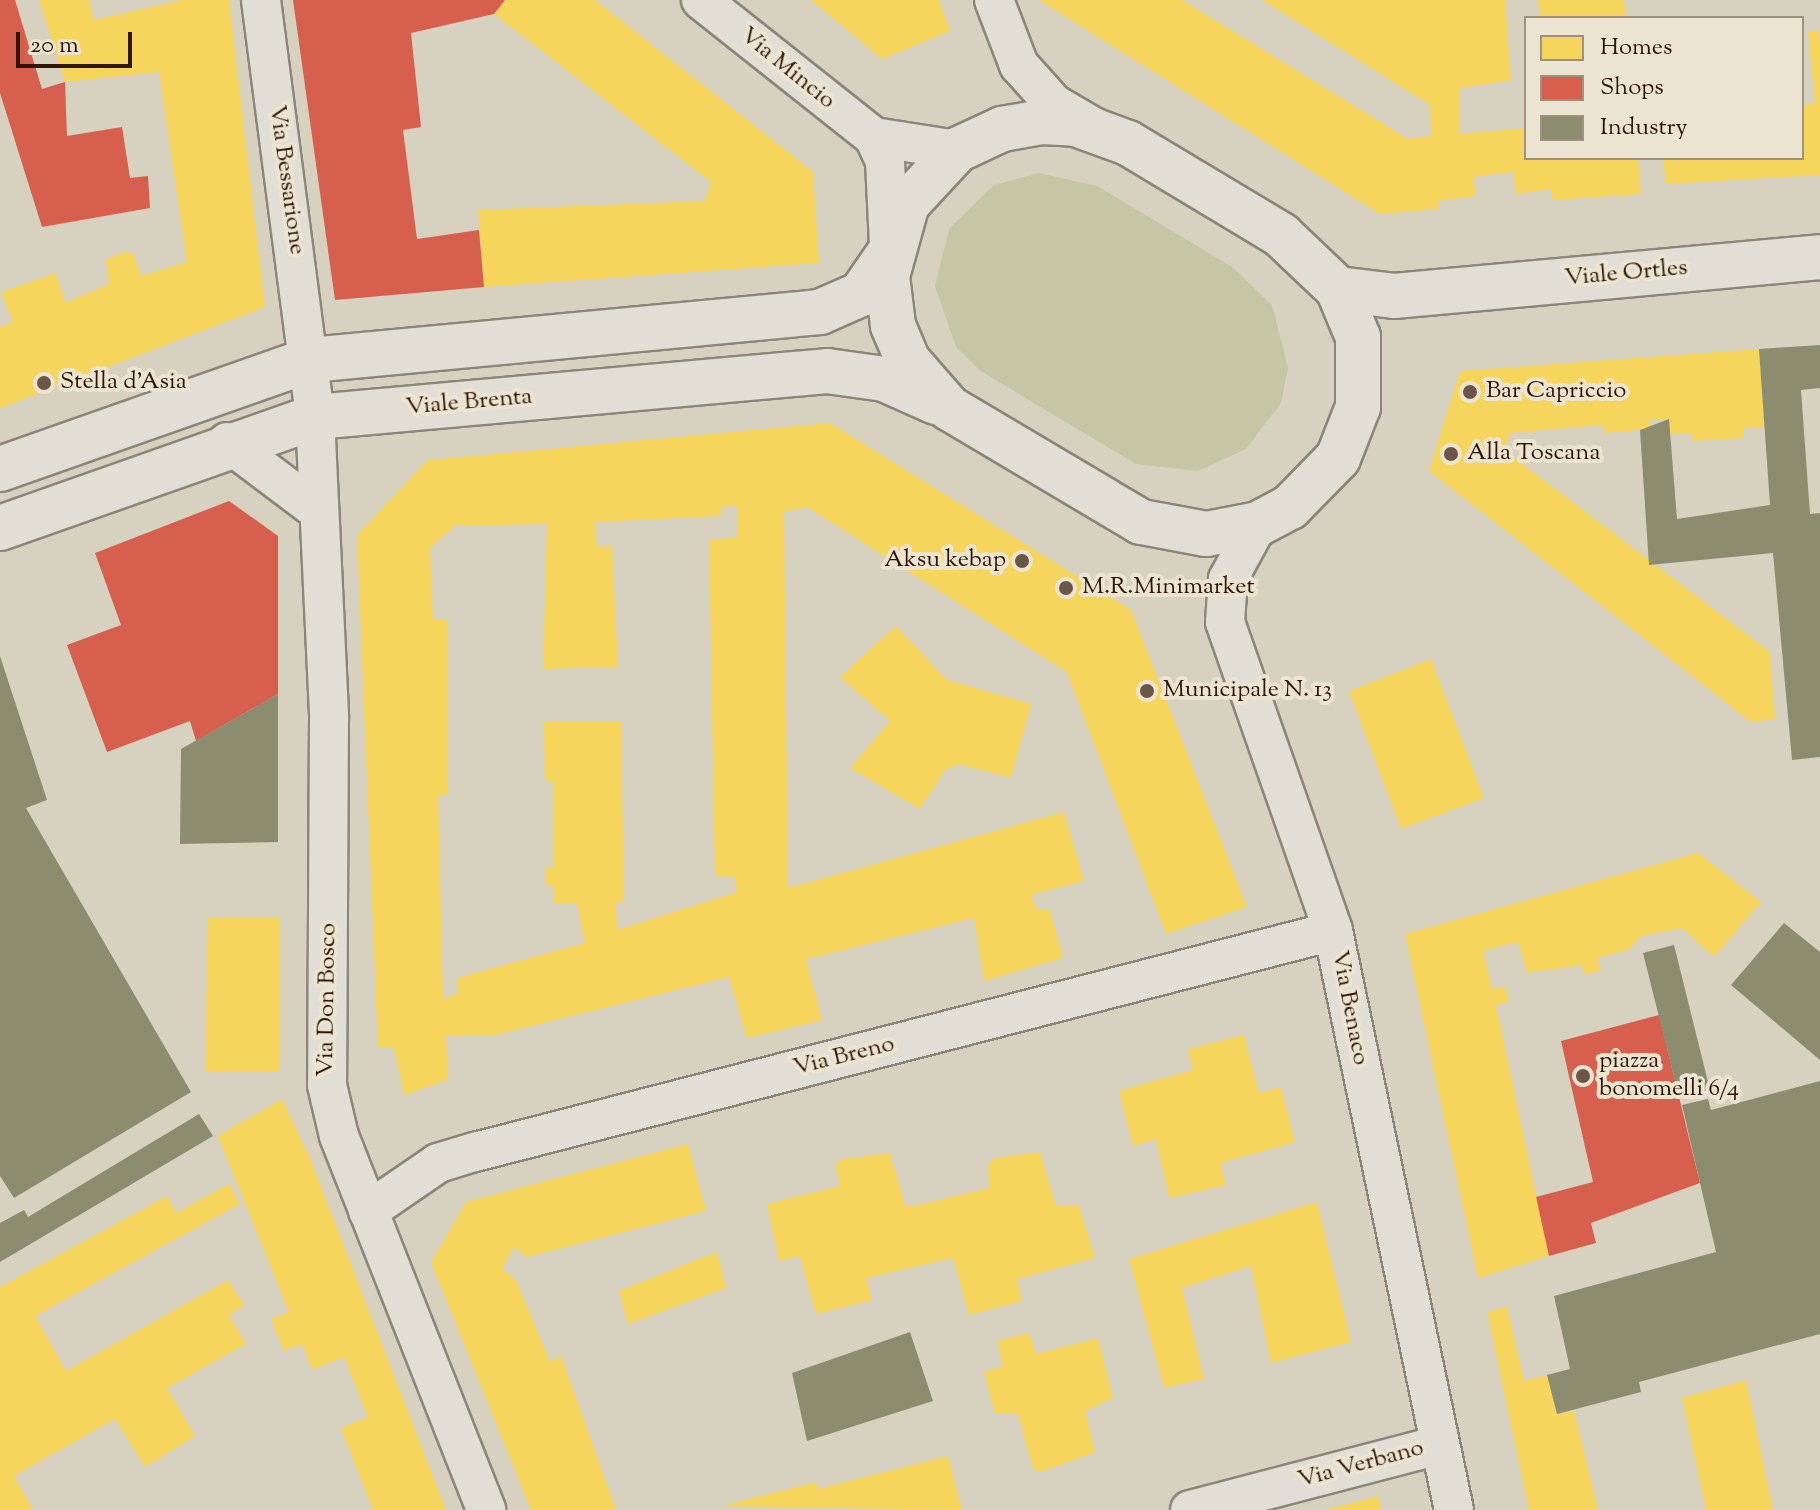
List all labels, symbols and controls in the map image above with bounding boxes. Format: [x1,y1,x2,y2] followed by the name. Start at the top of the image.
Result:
[20,16,136,66] scale bar
[1524,16,1804,160] legend
[733,22,841,116] street label: Via Mincio
[30,29,79,63] text: 20 m
[1600,31,1672,65] text: Homes
[1600,71,1664,105] text: Shops
[261,103,311,257] street label: Via Bessarione
[1600,111,1688,145] text: Industry
[1563,254,1689,294] street label: Viale Ortles
[60,369,187,397] place label: Stella d'Asia
[35,374,53,392] marker: Stella d'Asia
[1486,378,1626,406] place label: Bar Capriccio
[404,383,534,423] street label: Viale Brenta
[1461,383,1479,401] marker: Bar Capriccio
[1467,440,1601,468] place label: Alla Toscana
[1442,445,1460,463] marker: Alla Toscana
[884,547,1006,575] place label: Aksu kebap
[1013,552,1031,570] marker: Aksu kebap
[1082,574,1255,602] place label: M.R.Minimarket
[1057,579,1075,597] marker: M.R.Minimarket
[1163,677,1332,705] place label: Municipale N. 13
[1138,682,1156,700] marker: Municipale N. 13
[312,923,344,1077] street label: Via Don Bosco
[1324,948,1374,1068] street label: Via Benaco
[790,1031,898,1083] street label: Via Breno
[1599,1048,1739,1104] place label: piazza bonomelli 6/4
[1574,1067,1592,1085] marker: piazza bonomelli 6/4
[1295,1434,1427,1496] street label: Via Verbano

